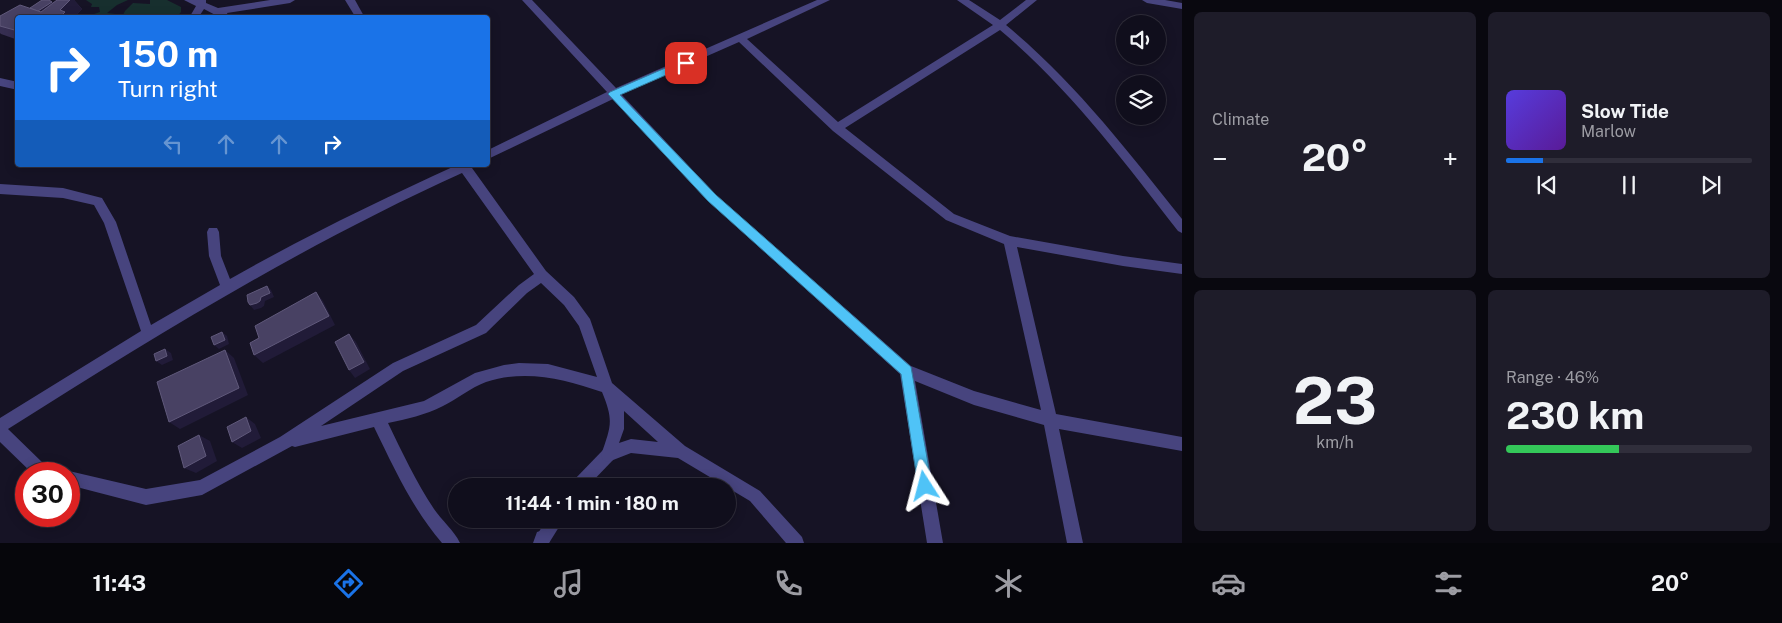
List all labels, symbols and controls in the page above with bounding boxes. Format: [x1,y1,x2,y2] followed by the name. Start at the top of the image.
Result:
[1116,15,1166,125] map controls
[1116,15,1166,65] button: sound
[118,34,218,75] text: 150 m
[35,35,100,100] icon: right
[665,42,707,84] pin
[672,49,700,77] icon: arrive
[1116,75,1166,125] button: layers
[118,76,218,102] text: Turn right
[1581,100,1669,122] text: Slow Tide
[1212,110,1269,129] text: Climate
[1581,122,1636,141] text: Marlow
[159,130,187,158] icon: left
[212,130,240,158] icon: ahead
[265,130,293,158] icon: ahead
[318,130,346,158] icon: right
[1302,135,1368,180] text: 20°
[1212,142,1228,175] text: −
[1442,142,1458,175] text: +
[1533,171,1561,199] icon: previous
[1615,171,1643,199] icon: pause
[1697,171,1725,199] icon: next
[1293,362,1377,439] text: 23
[1506,368,1599,387] text: Range · 46%
[1506,393,1644,438] text: 230 km
[1316,433,1354,452] text: km/h
[898,459,950,511] position arrow
[15,462,80,527] speed limit sign: 30
[505,492,679,514] text: 11:44 · 1 min · 180 m
[331,566,366,601] icon: directions
[551,566,586,601] icon: music
[771,566,806,601] icon: phone
[991,566,1026,601] icon: climate
[1211,566,1246,601] icon: car
[1431,566,1466,601] icon: filters
[92,570,146,596] text: 11:43
[1651,570,1689,596] text: 20°

